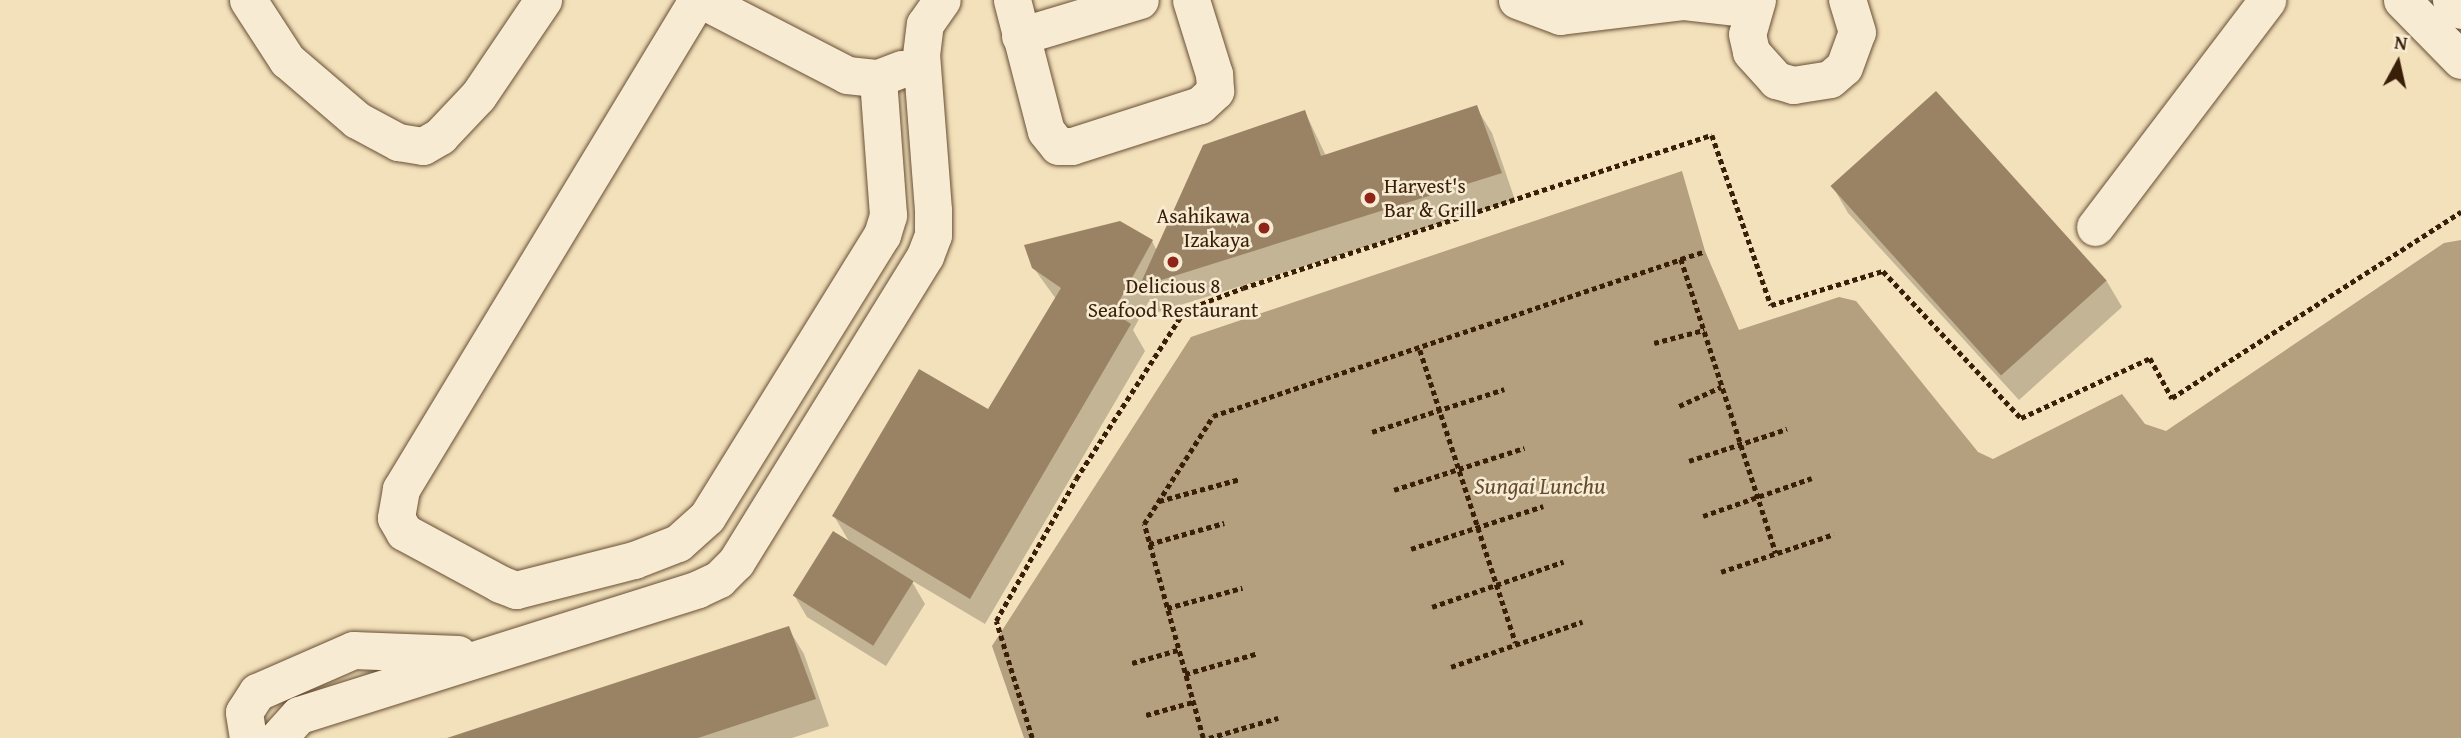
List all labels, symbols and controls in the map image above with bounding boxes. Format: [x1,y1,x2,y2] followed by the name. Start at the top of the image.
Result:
[2393,27,2409,57] text: N
[2363,28,2433,98] north arrow
[1384,173,1477,223] place label: Harvest's Bar & Grill
[1362,190,1378,206] marker: Harvest's Bar & Grill
[1157,203,1250,253] place label: Asahikawa Izakaya
[1256,220,1272,236] marker: Asahikawa Izakaya
[1165,254,1181,270] marker: Delicious 8 Seafood Restaurant
[1088,273,1258,323] place label: Delicious 8 Seafood Restaurant
[1474,472,1606,500] water label: Sungai Lunchu

